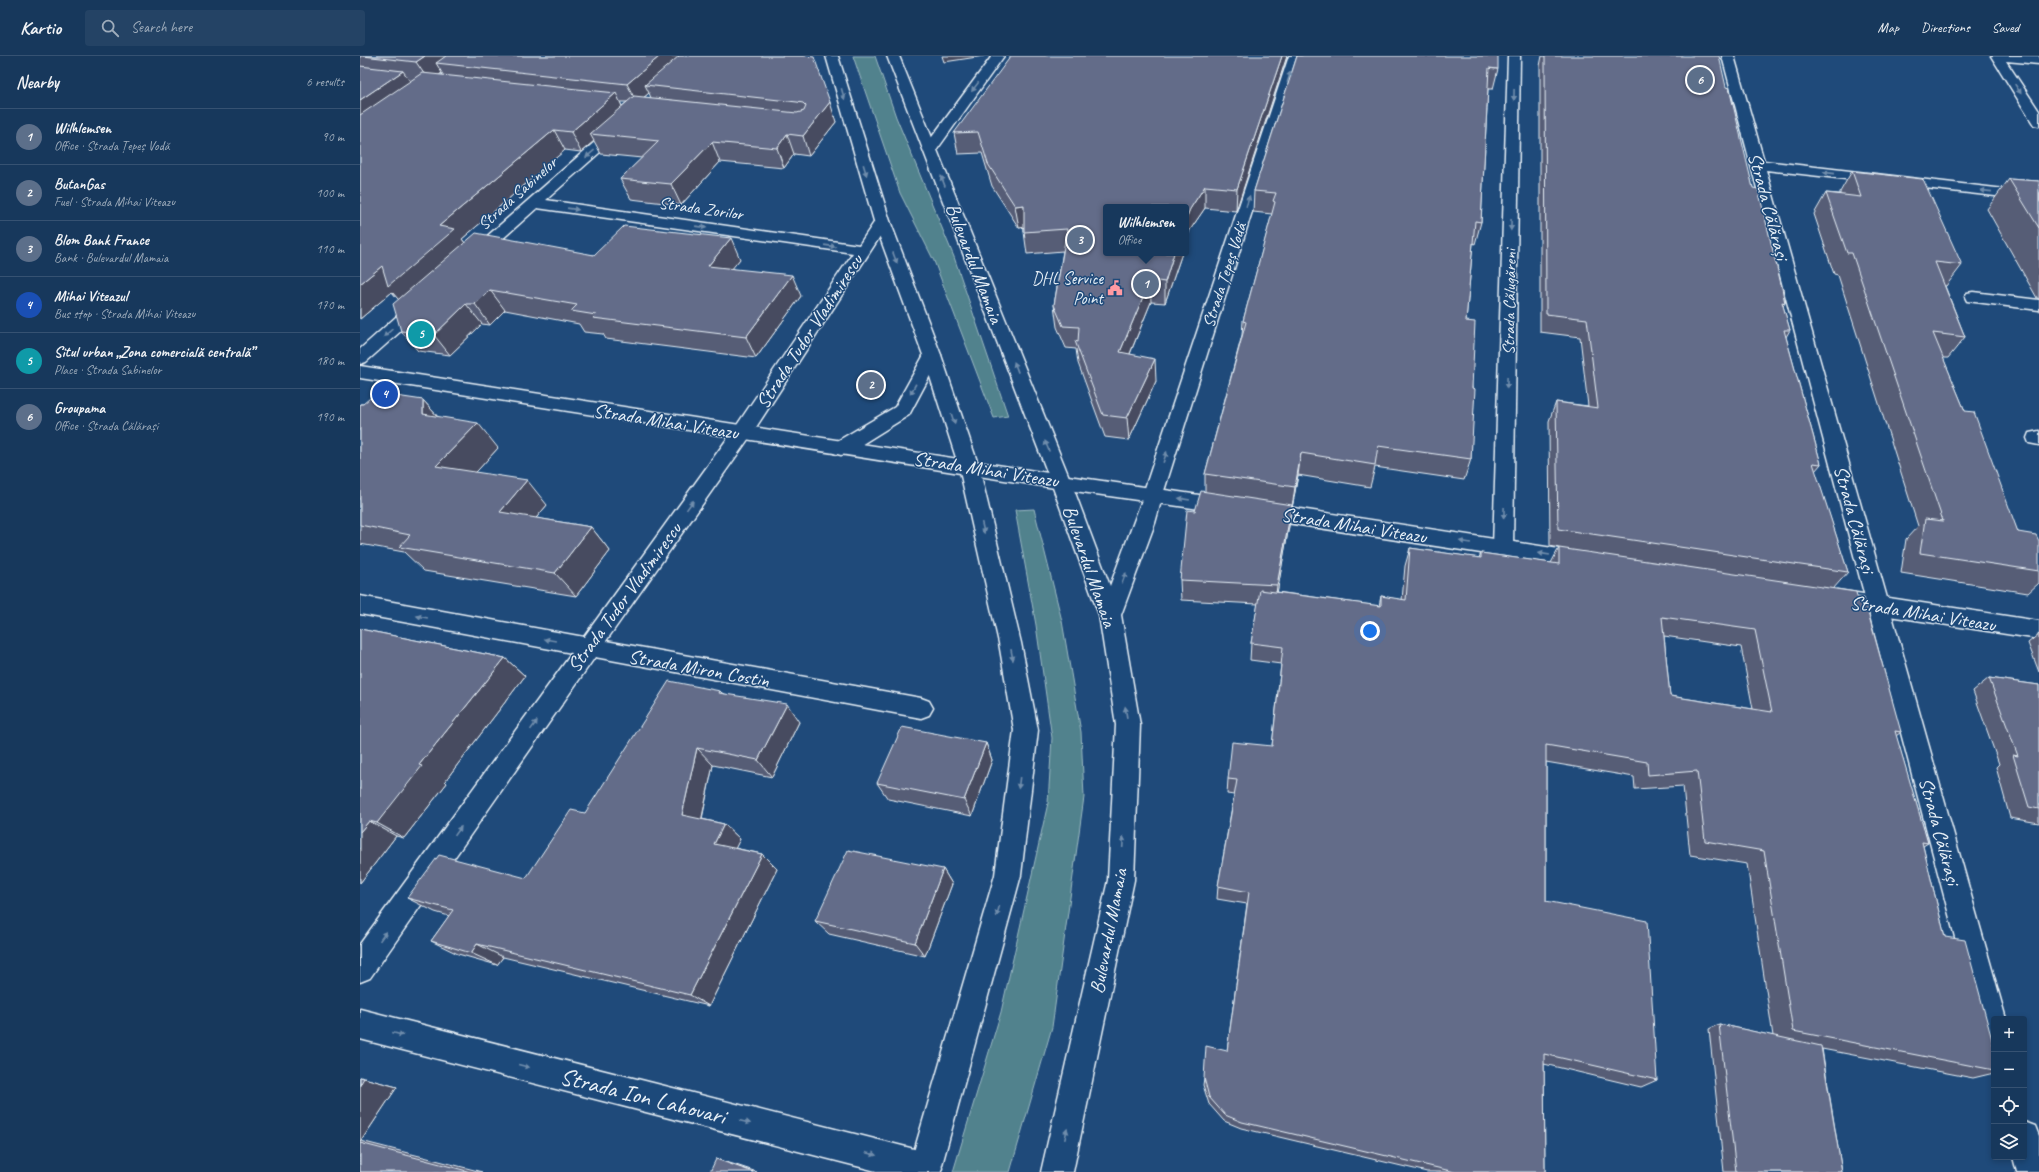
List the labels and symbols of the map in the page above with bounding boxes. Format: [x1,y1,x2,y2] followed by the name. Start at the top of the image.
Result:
[1687,65,1713,95] pin: 6
[1286,71,1292,83] one-way arrow
[971,82,979,93] one-way arrow
[2014,84,2022,94] one-way arrow
[840,88,846,100] one-way arrow
[1510,89,1517,101] one-way arrow
[585,149,595,158] one-way arrow
[1742,150,1795,265] street label: Strada Călărași
[473,151,563,234] street label: Strada Sabinelor
[863,164,869,176] one-way arrow
[1823,170,1835,177] one-way arrow
[940,174,946,186] one-way arrow
[1980,188,1992,194] one-way arrow
[658,192,746,225] street label: Strada Zorilor
[1246,194,1252,206] one-way arrow
[940,200,1010,329] street label: Bulevardul Mamaia
[566,206,579,212] one-way arrow
[1198,219,1252,330] street label: Strada Țepeș Vodă
[1508,219,1514,232] one-way arrow
[695,224,707,230] one-way arrow
[1067,225,1093,255] pin: 3
[824,243,836,249] one-way arrow
[1498,247,1521,355] street label: Strada Călugăreni
[750,248,870,413] street label: Strada Tudor Vladimirescu
[893,252,899,264] one-way arrow
[1032,268,1105,309] place label: DHL Service Point
[1133,269,1159,299] pin: 1
[1106,279,1124,297] public building icon: DHL Service Point
[408,319,434,349] pin: 5
[383,329,393,338] one-way arrow
[1013,360,1019,372] one-way arrow
[858,370,884,400] pin: 2
[1504,377,1510,390] one-way arrow
[372,379,398,409] pin: 4
[910,384,917,395] one-way arrow
[592,398,742,446] street label: Strada Mihai Viteazu
[950,413,956,425] one-way arrow
[1043,439,1049,451] one-way arrow
[912,446,1062,494] street label: Strada Mihai Viteazu
[1162,451,1168,463] one-way arrow
[1828,463,1881,578] street label: Strada Călărași
[1178,496,1190,502] one-way arrow
[686,500,694,510] one-way arrow
[1057,502,1123,632] street label: Bulevardul Mamaia
[1280,502,1430,550] street label: Strada Mihai Viteazu
[1501,507,1507,520] one-way arrow
[562,516,688,677] street label: Strada Tudor Vladimirescu
[980,522,986,534] one-way arrow
[1459,539,1471,545] one-way arrow
[1538,551,1550,557] one-way arrow
[1121,572,1127,584] one-way arrow
[1849,590,1999,638] street label: Strada Mihai Viteazu
[416,613,429,619] one-way arrow
[1360,621,1380,641] your location
[544,637,556,643] one-way arrow
[627,644,772,693] street label: Strada Miron Costin
[1009,649,1015,661] one-way arrow
[1123,706,1129,718] one-way arrow
[529,719,538,730] one-way arrow
[1913,775,1966,890] street label: Strada Călărași
[1016,777,1023,789] one-way arrow
[454,825,462,836] one-way arrow
[1119,836,1126,848] one-way arrow
[1084,865,1133,996] street label: Bulevardul Mamaia
[995,905,1001,917] one-way arrow
[379,931,387,942] one-way arrow
[392,1031,404,1037] one-way arrow
[557,1061,731,1132] street label: Strada Ion Lahovari
[518,1063,530,1069] one-way arrow
[739,1119,751,1125] one-way arrow
[1063,1128,1069,1140] one-way arrow
[865,1151,877,1157] one-way arrow

